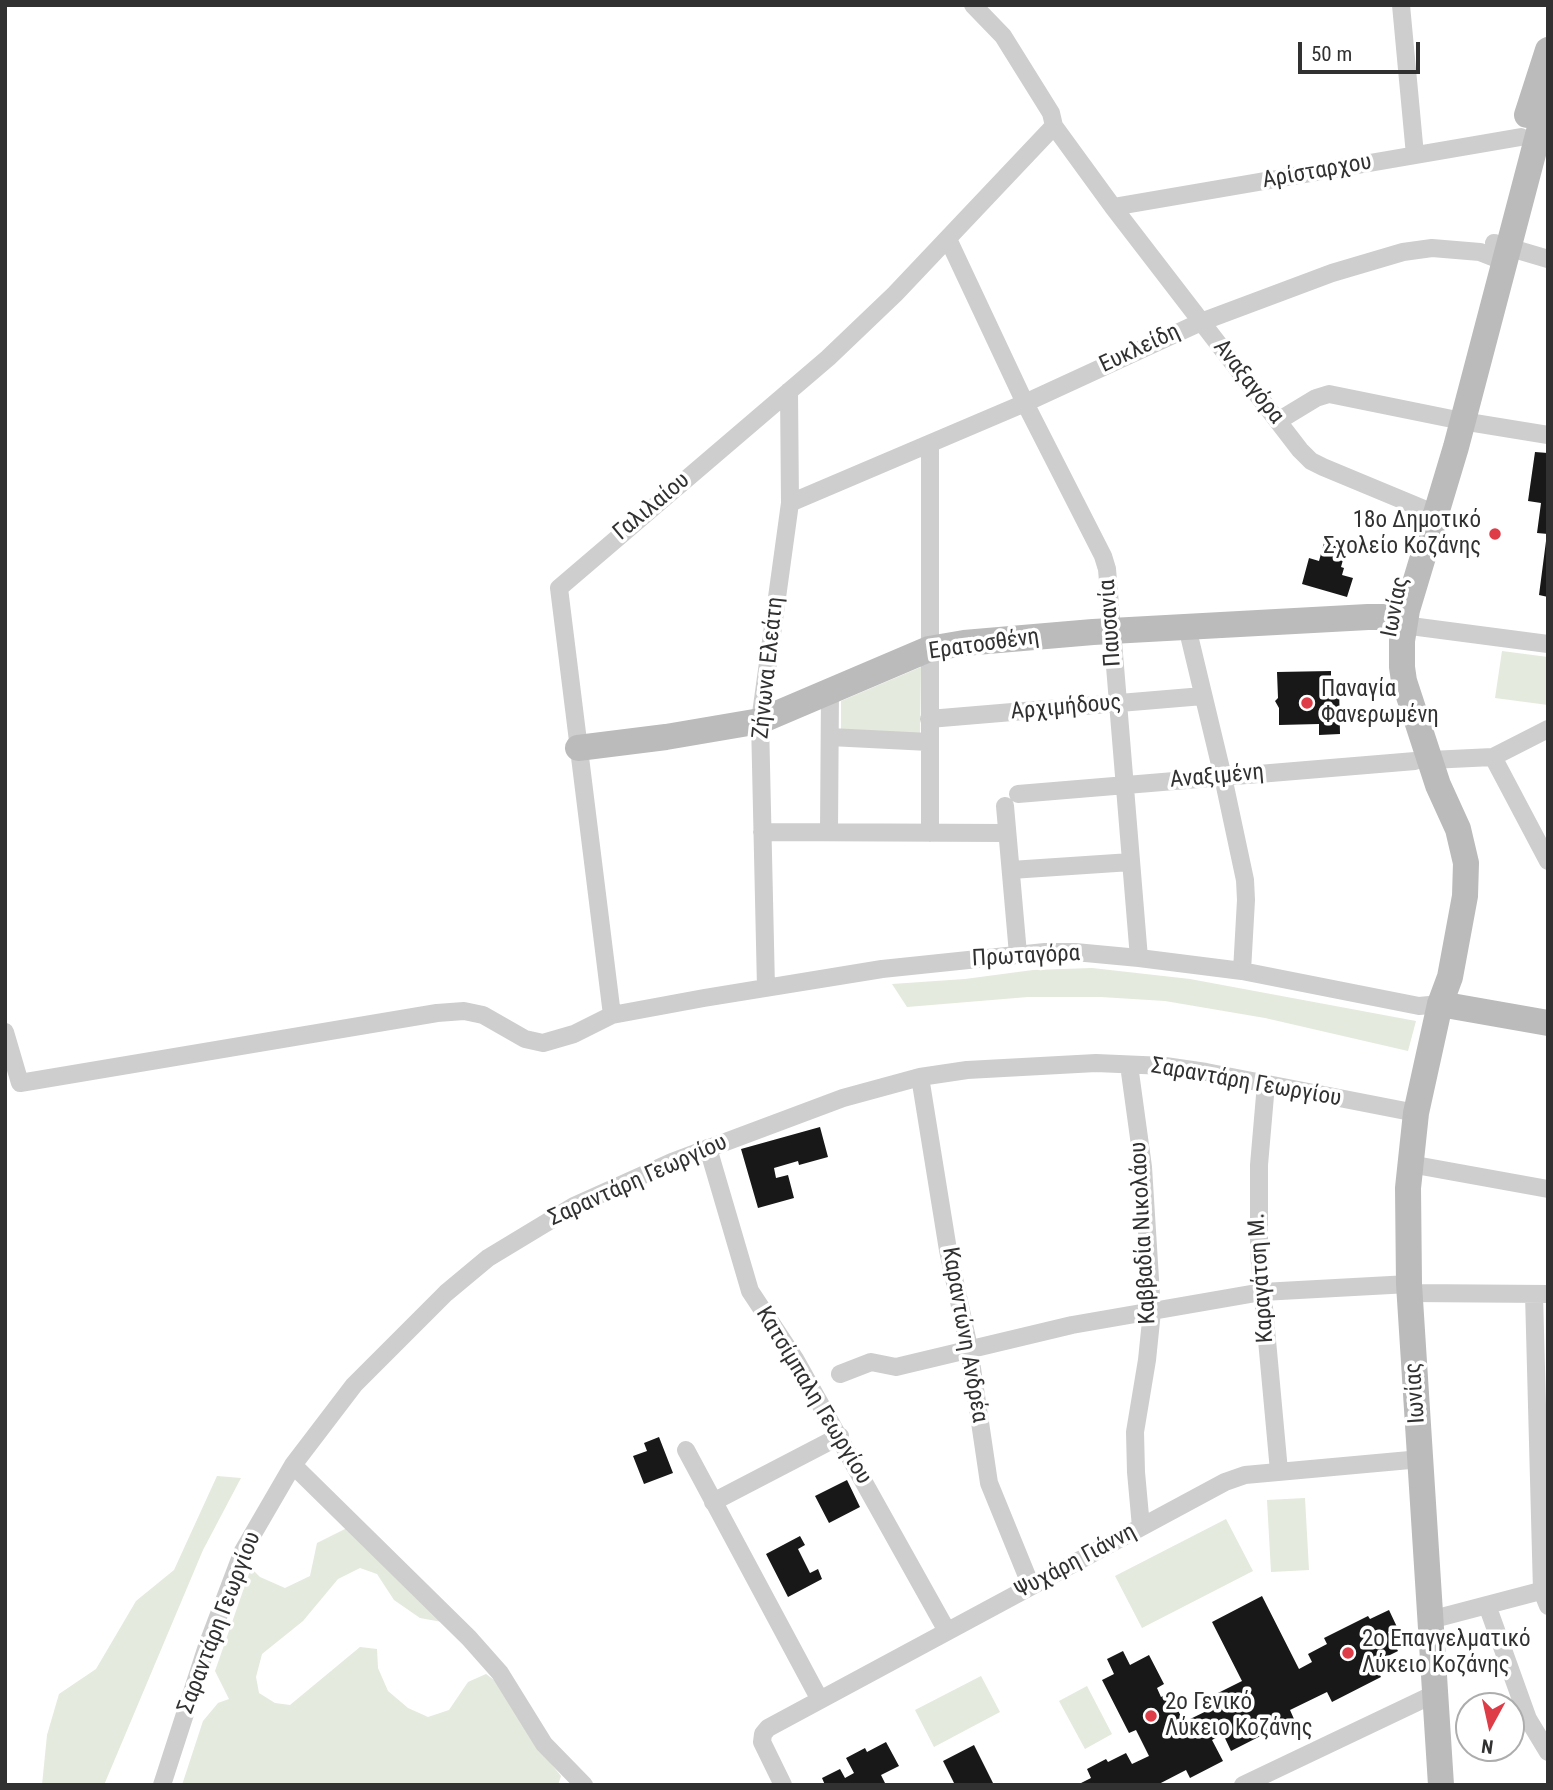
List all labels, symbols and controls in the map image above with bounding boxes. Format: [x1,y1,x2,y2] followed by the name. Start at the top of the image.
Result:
[1301,28,1424,72] scale bar
[1311,42,1352,66] text: 50 m
[1260,149,1374,195] street label: Αρίσταρχου
[1095,318,1185,380] street label: Ευκλείδη
[1207,334,1289,430] street label: Αναξαγόρα
[608,467,696,547] street label: Γαλιλαίου
[1323,507,1481,561] place label: 18ο Δημοτικό Σχολείο Κοζάνης
[1487,526,1503,542] marker: 18ο Δημοτικό Σχολείο Κοζάνης
[1377,574,1415,640] street label: Ιωνίας
[1094,578,1128,668] street label: Παυσανία
[748,596,790,740] street label: Ζήνωνα Ελεάτη
[927,624,1041,666] street label: Ερατοσθένη
[1321,676,1439,730] place label: Παναγία Φανερωμένη
[1010,689,1122,727] street label: Αρχιμήδους
[1299,695,1315,711] marker: Παναγία Φανερωμένη
[1169,759,1265,795] street label: Αναξιμένη
[971,940,1081,974] street label: Πρωταγόρα
[1149,1053,1343,1113] street label: Σαραντάρη Γεωργίου
[544,1129,732,1233] street label: Σαραντάρη Γεωργίου
[1125,1141,1163,1325] street label: Καββαδία Νικολάου
[1244,1212,1280,1344] street label: Καραγάτση Μ.
[935,1245,993,1425] street label: Καραντώνη Ανδρέα
[749,1302,877,1490] street label: Κατσίμπαλη Γεωργίου
[1400,1362,1432,1424] street label: Ιωνίας
[1011,1519,1141,1605] street label: Ψυχάρη Γιάννη
[173,1528,267,1718] street label: Σαραντάρη Γεωργίου
[1362,1626,1531,1680] place label: 2ο Επαγγελματικό Λύκειο Κοζάνης
[1340,1645,1356,1661] marker: 2ο Επαγγελματικό Λύκειο Κοζάνης
[1165,1689,1313,1743] place label: 2ο Γενικό Λύκειο Κοζάνης
[1455,1692,1525,1762] north arrow
[1143,1708,1159,1724] marker: 2ο Γενικό Λύκειο Κοζάνης
[1480,1734,1495,1759] text: N

